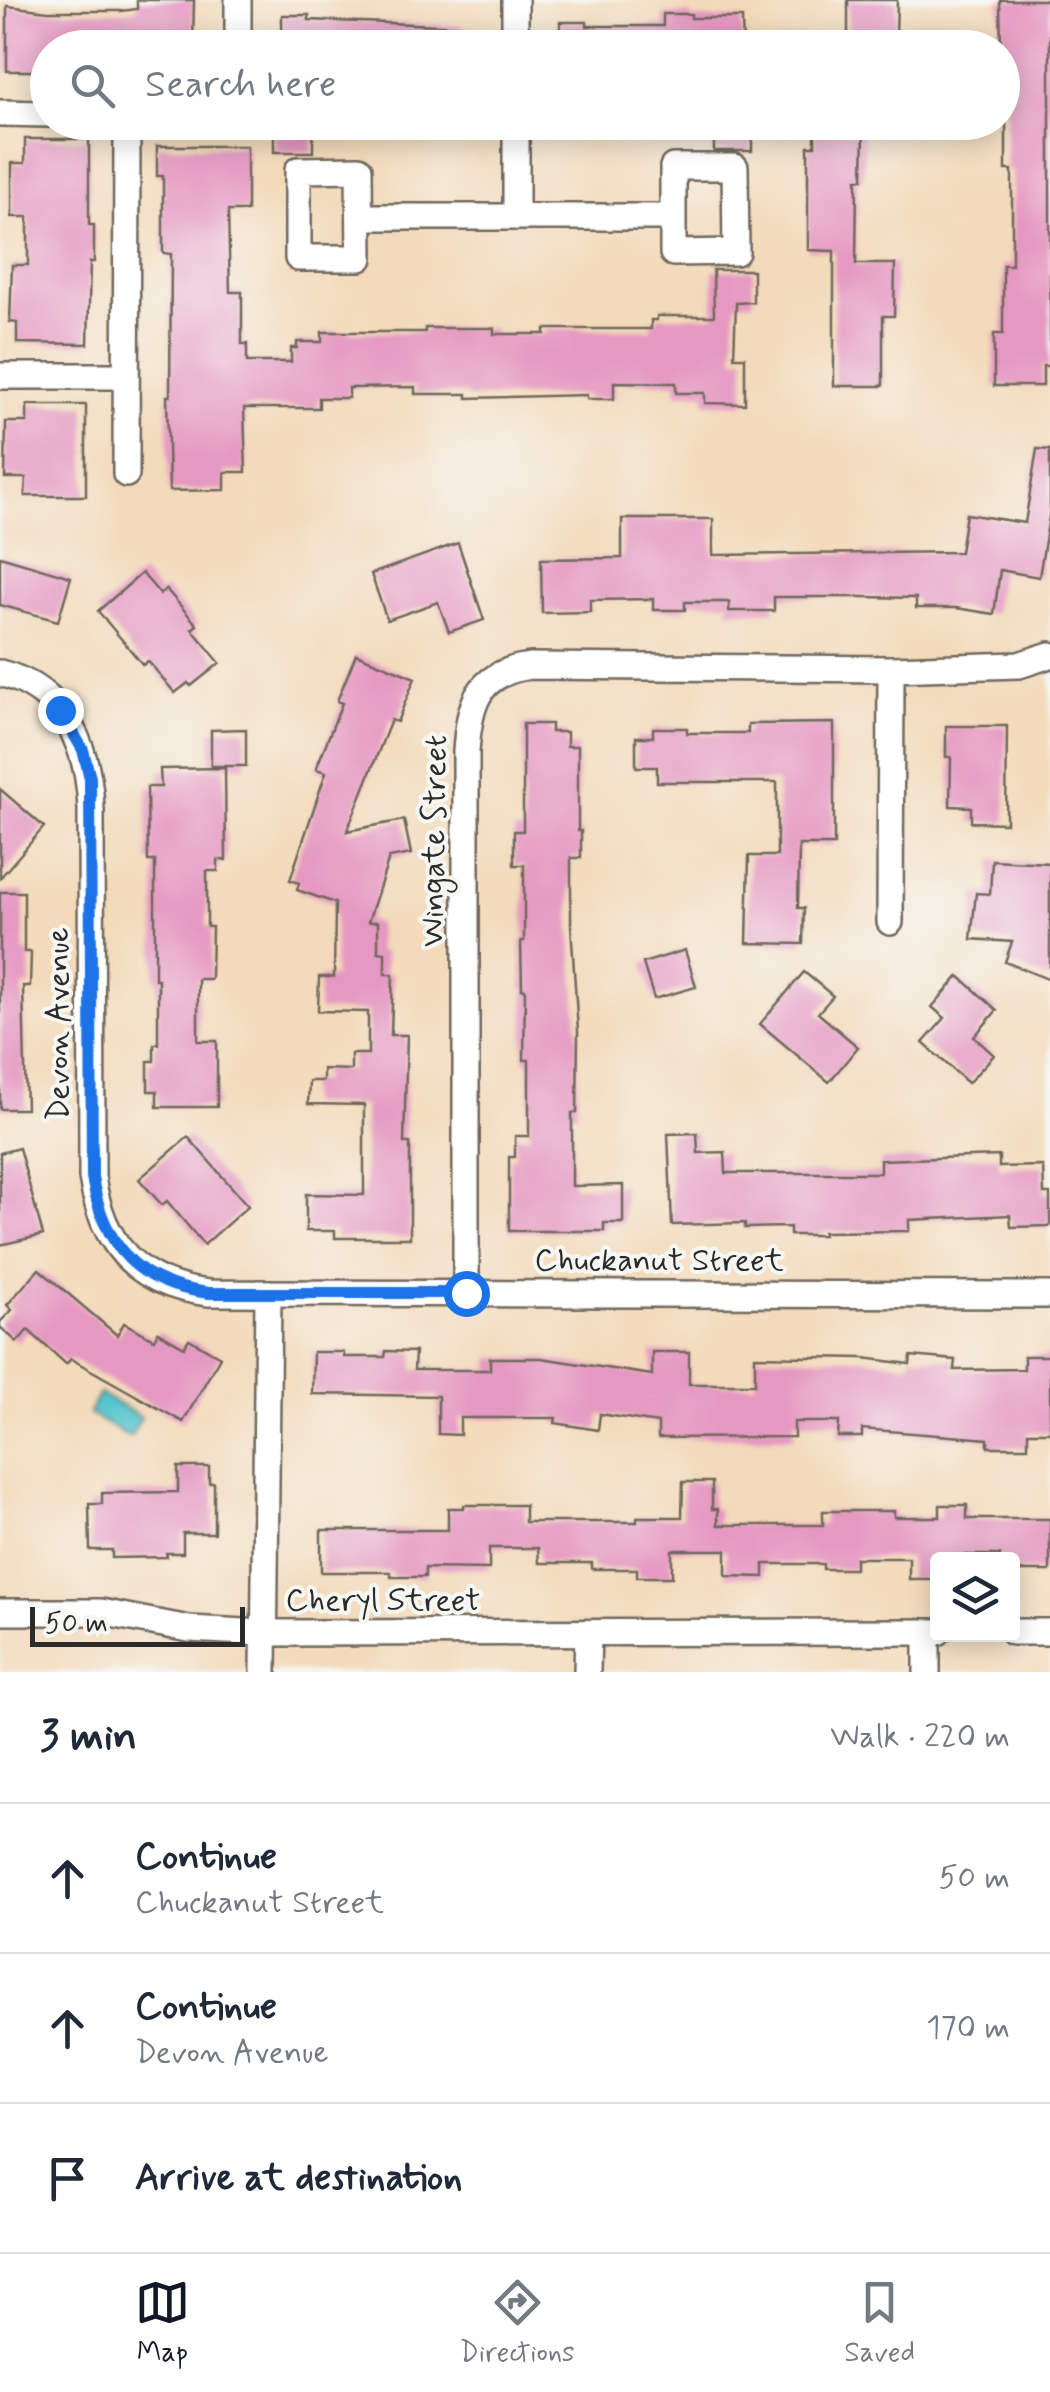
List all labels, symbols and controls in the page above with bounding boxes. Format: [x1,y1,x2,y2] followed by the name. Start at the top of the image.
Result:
[30,30,1020,140] search box
[65,58,120,113] icon: search
[145,61,336,110] text: Search here
[38,688,84,734] route end
[412,735,460,947] street label: Wingate Street
[38,927,80,1121] street label: Devon Avenue
[535,1240,784,1282] street label: Chuckanut Street
[444,1271,490,1317] route start
[930,1552,1020,1642] map controls
[930,1552,1020,1642] button: layers
[286,1580,480,1622] street label: Cheryl Street
[30,1602,245,1646] scale bar
[45,1606,108,1643] text: 50 m
[40,1710,137,1765] text: 3 min
[830,1716,1010,1758] text: Walk · 220 m
[135,1833,277,1882] text: Continue
[40,1851,95,1906] icon: ahead
[938,1857,1010,1899] text: 50 m
[135,1882,384,1924] text: Chuckanut Street
[135,1983,277,2032] text: Continue
[40,2001,95,2056] icon: ahead
[926,2007,1010,2049] text: 170 m
[135,2032,328,2074] text: Devon Avenue
[40,2151,95,2206] icon: arrive
[135,2154,462,2203] text: Arrive at destination
[135,2275,190,2372] tab: Map
[460,2275,575,2372] tab: Directions
[844,2275,915,2372] tab: Saved

